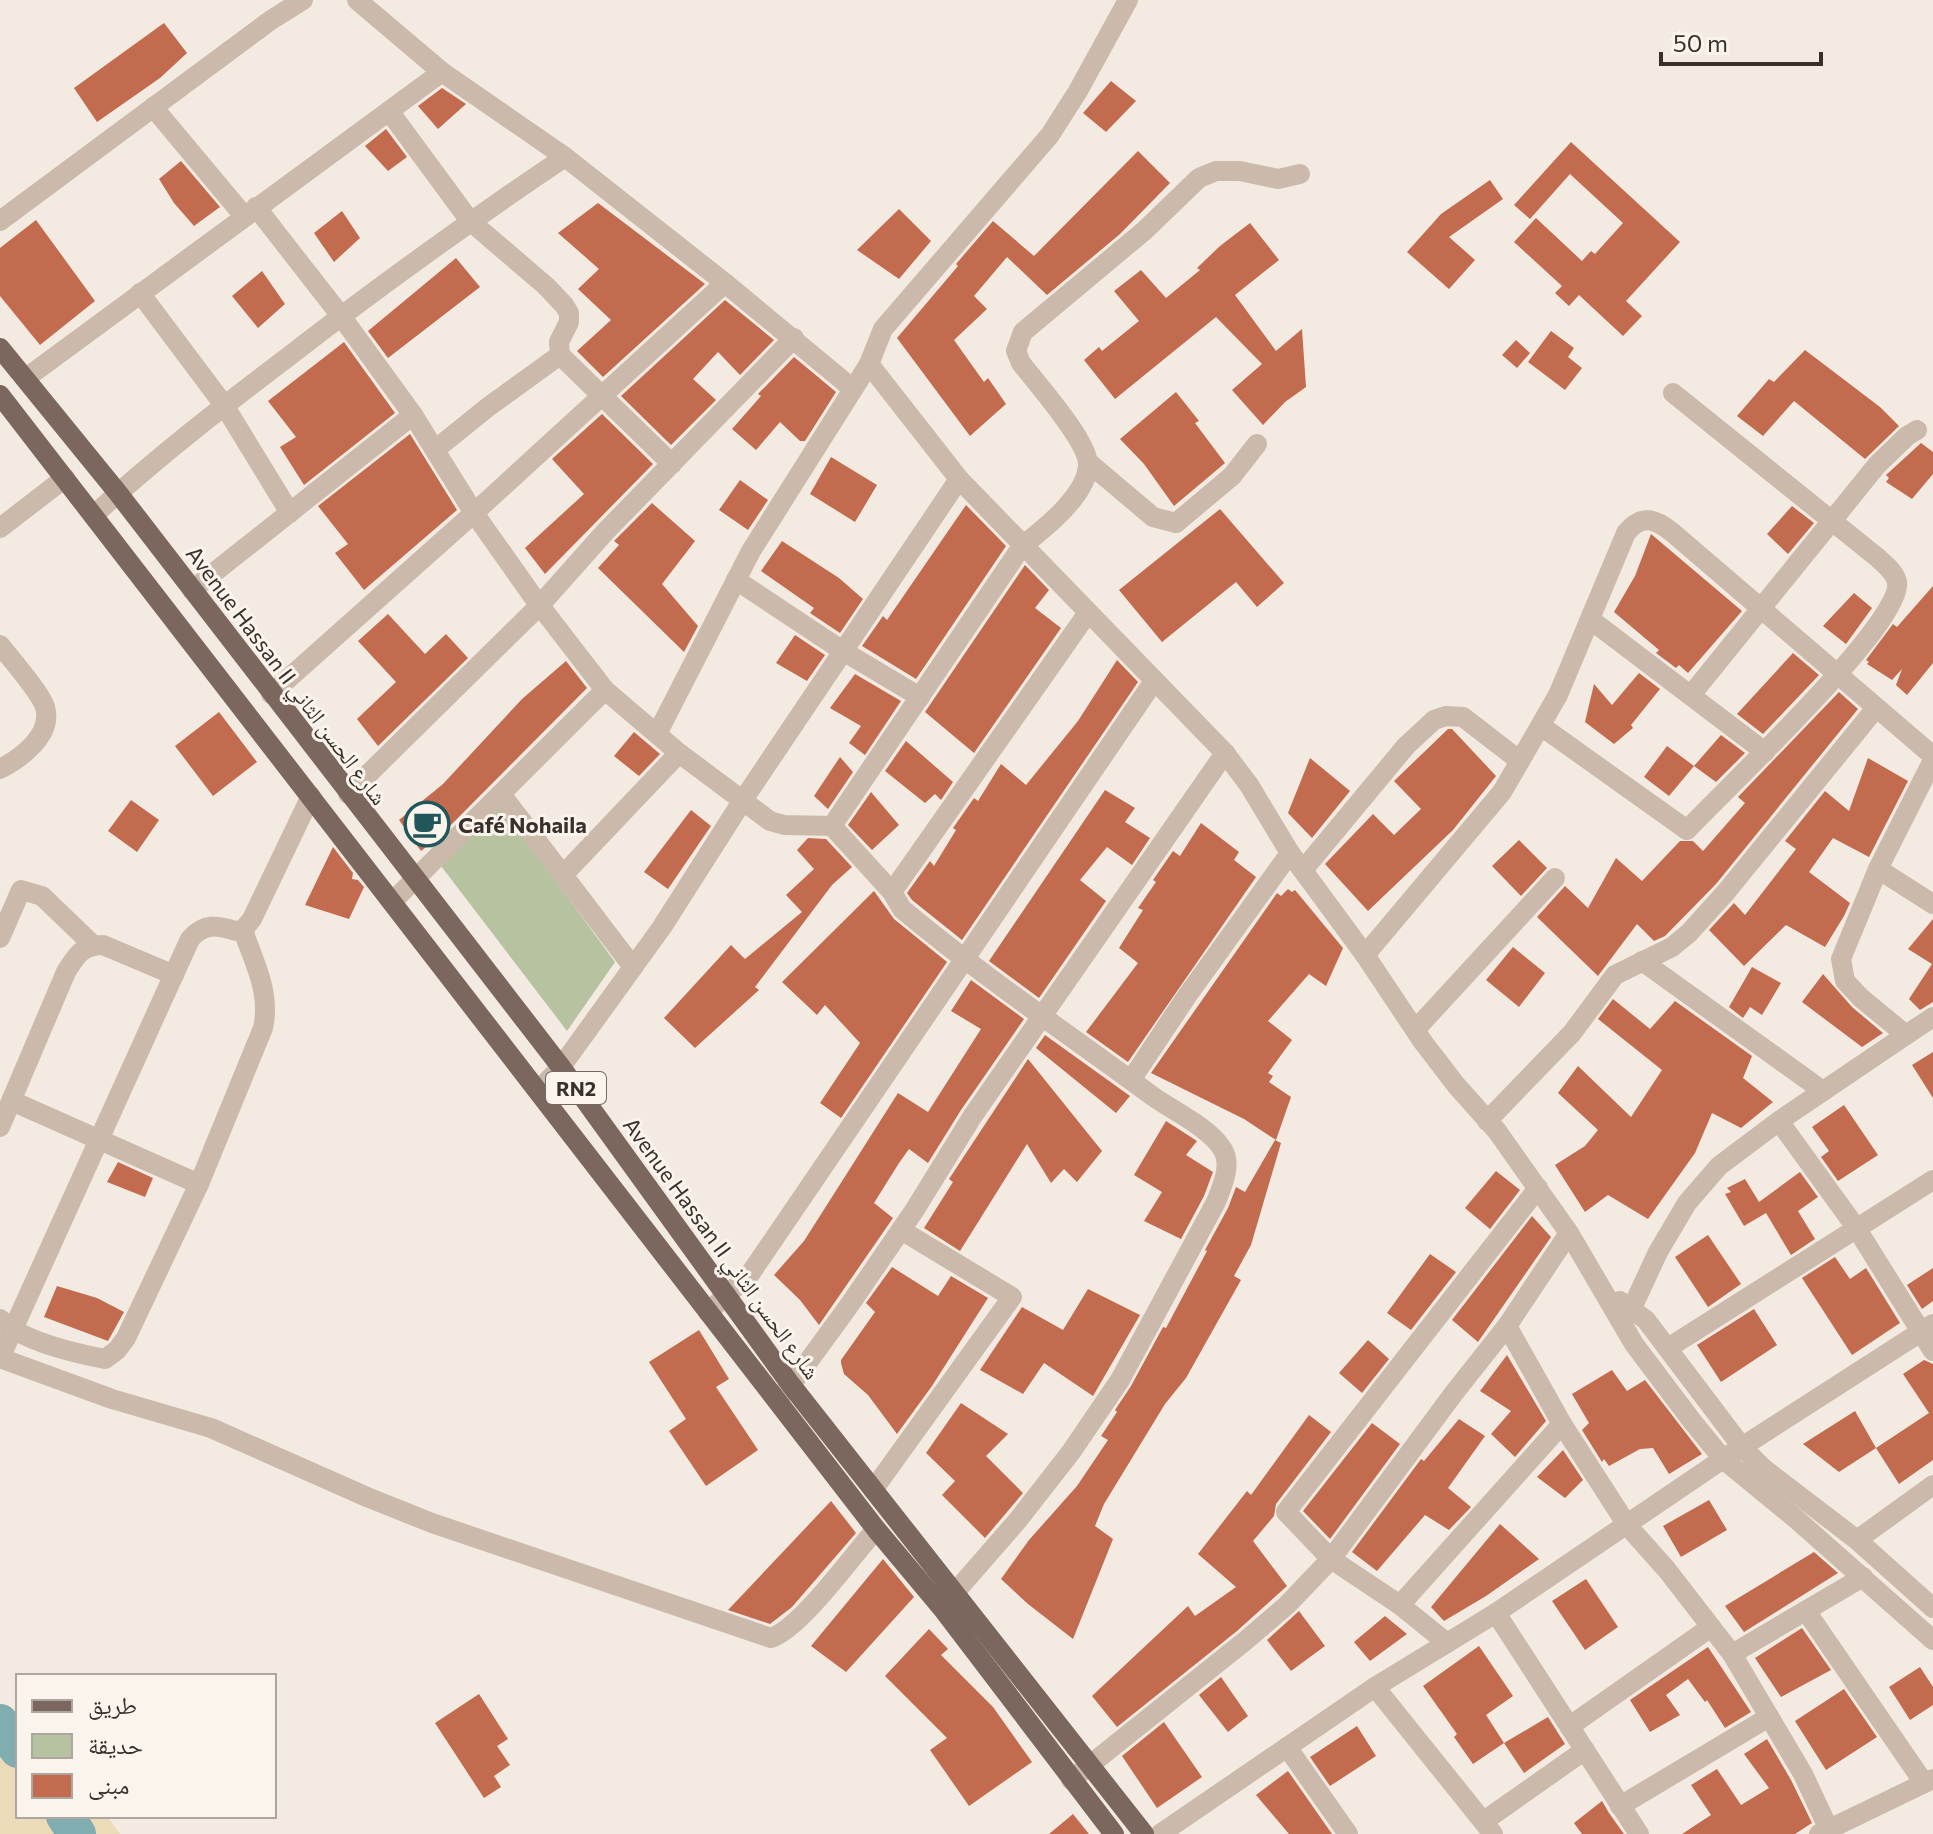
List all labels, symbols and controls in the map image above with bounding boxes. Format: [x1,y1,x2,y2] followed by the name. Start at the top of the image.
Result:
[1661,16,1821,66] scale bar
[1673,28,1728,57] text: 50 m
[177,540,393,813] street label: Avenue Hassan II شارع الحسن الثاني
[403,800,451,848] cafe icon: Café Nohaila
[458,811,587,838] place label: Café Nohaila
[546,1072,606,1104] road number: RN2
[614,1112,826,1387] street label: Avenue Hassan II شارع الحسن الثاني
[16,1674,276,1818] legend
[88,1690,137,1720] text: طريق
[88,1730,143,1759] text: حديقة
[88,1770,129,1800] text: مبنى

